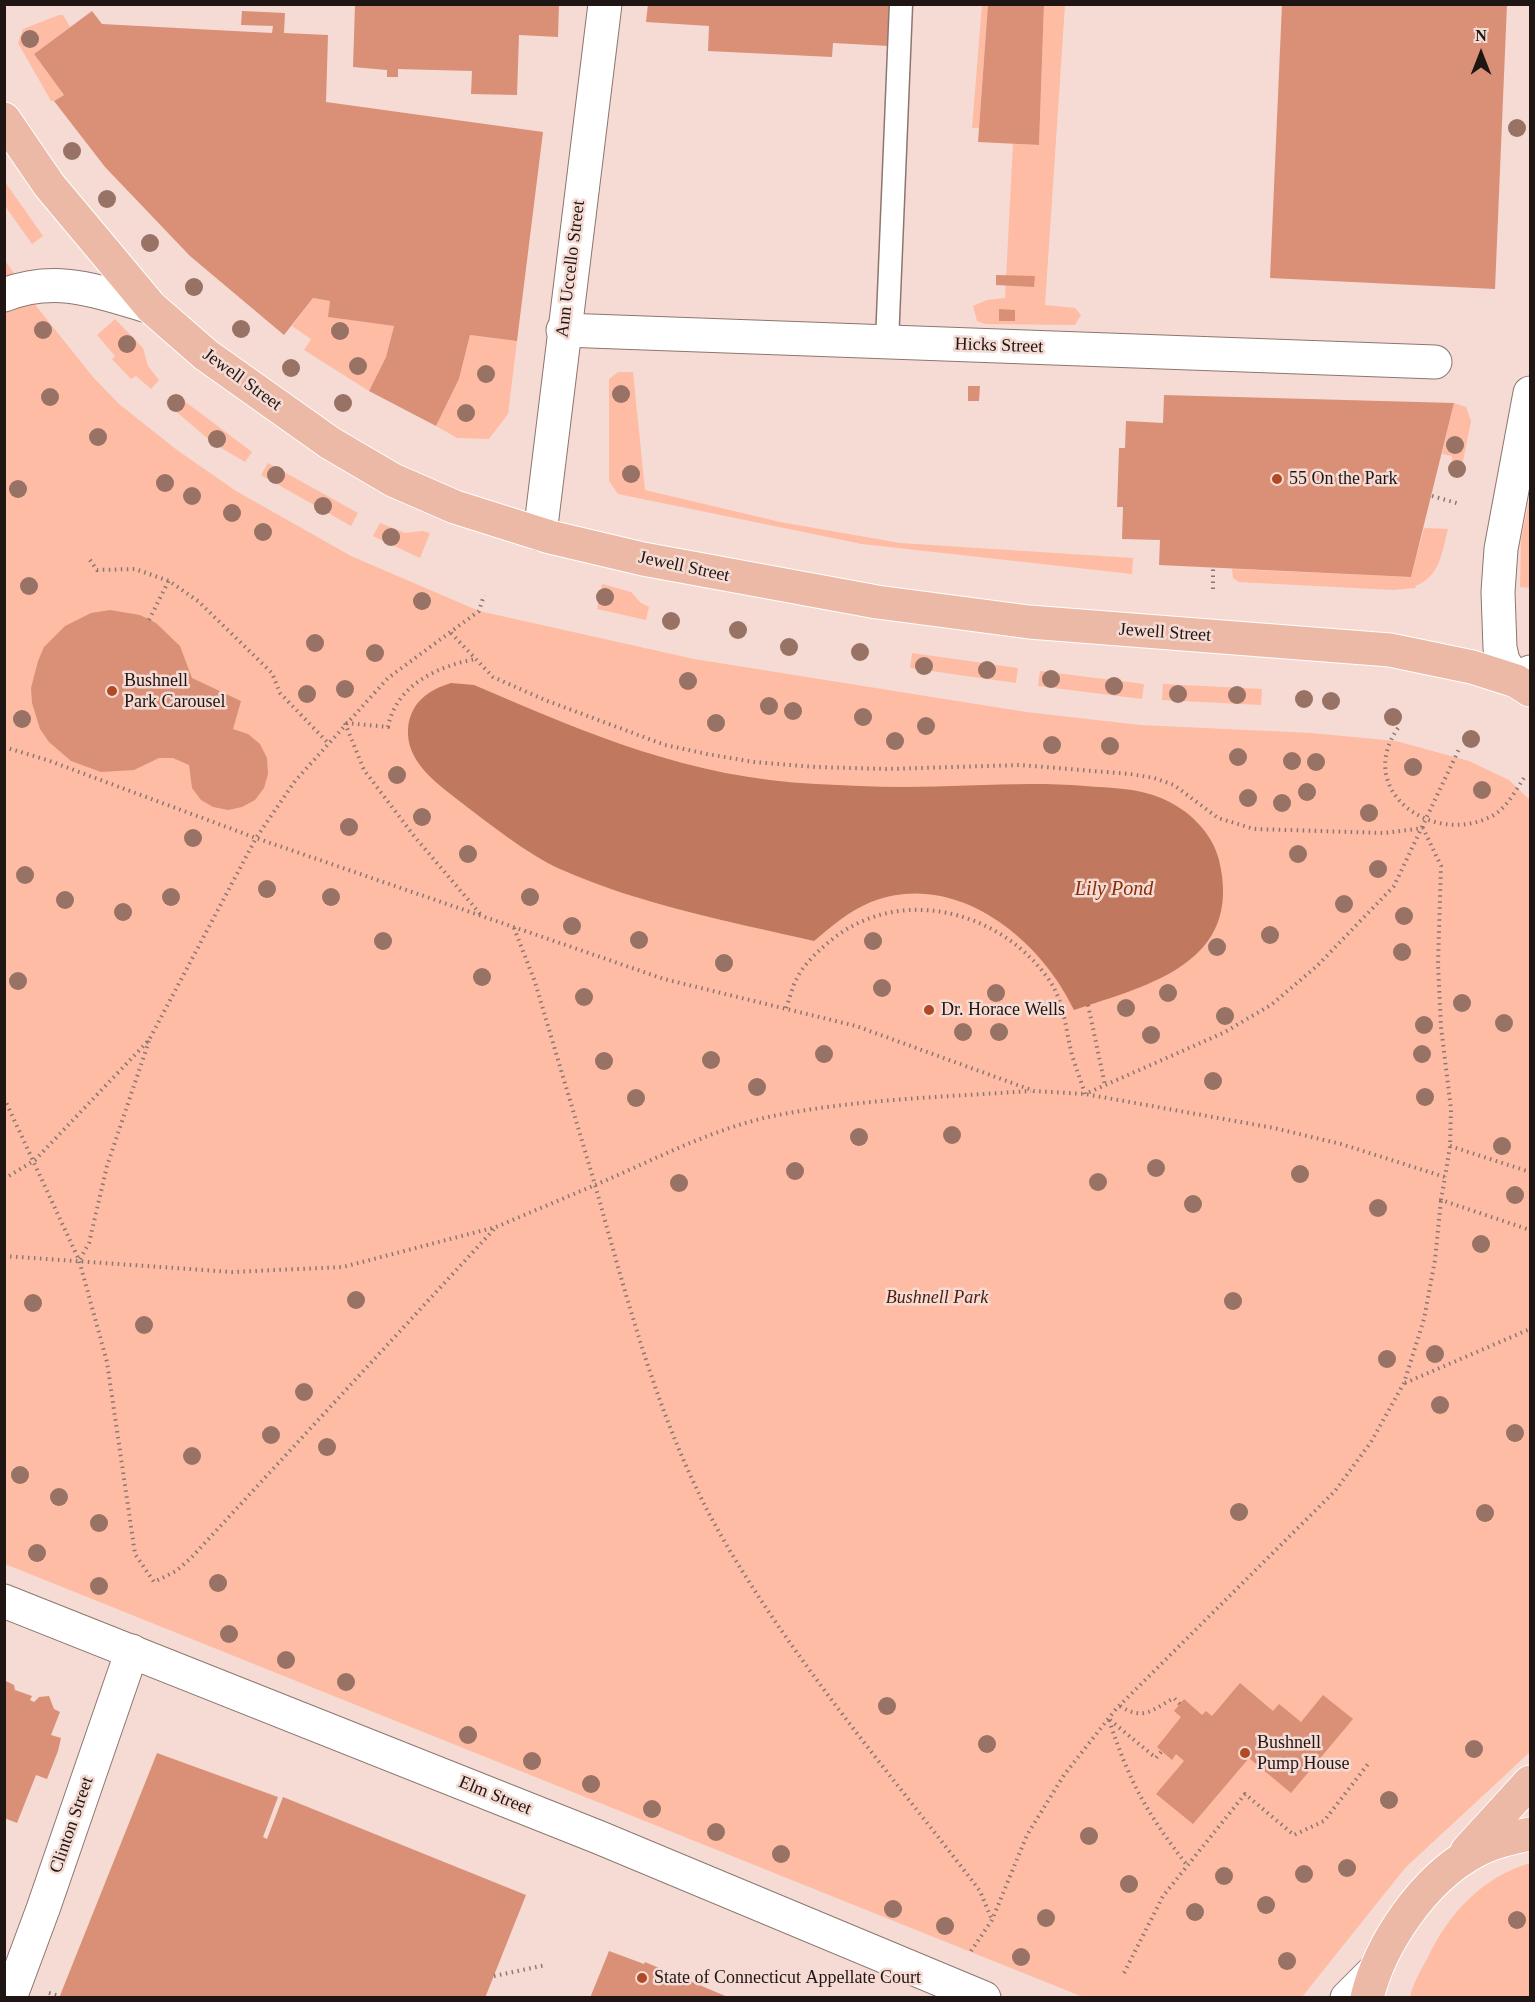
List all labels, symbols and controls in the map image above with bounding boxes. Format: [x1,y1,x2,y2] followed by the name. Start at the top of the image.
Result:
[1451,24,1511,84] north arrow
[1475,27,1487,44] text: N
[552,199,590,339] street label: Ann Uccello Street
[954,334,1044,358] street label: Hicks Street
[198,344,286,416] street label: Jewell Street
[1289,468,1397,490] place label: 55 On the Park
[1270,472,1284,486] marker: 55 On the Park
[637,547,731,587] street label: Jewell Street
[1118,619,1212,647] street label: Jewell Street
[124,670,225,712] place label: Bushnell Park Carousel
[105,684,119,698] marker: Bushnell Park Carousel
[1075,878,1153,902] water label: Lily Pond
[941,999,1065,1021] place label: Dr. Horace Wells
[922,1003,936,1017] marker: Dr. Horace Wells
[886,1287,988,1309] park label: Bushnell Park
[1257,1732,1350,1774] place label: Bushnell Pump House
[1238,1746,1252,1760] marker: Bushnell Pump House
[455,1772,535,1820] street label: Elm Street
[45,1774,99,1876] street label: Clinton Street
[654,1967,921,1989] place label: State of Connecticut Appellate Court
[635,1971,649,1985] marker: State of Connecticut Appellate Court

